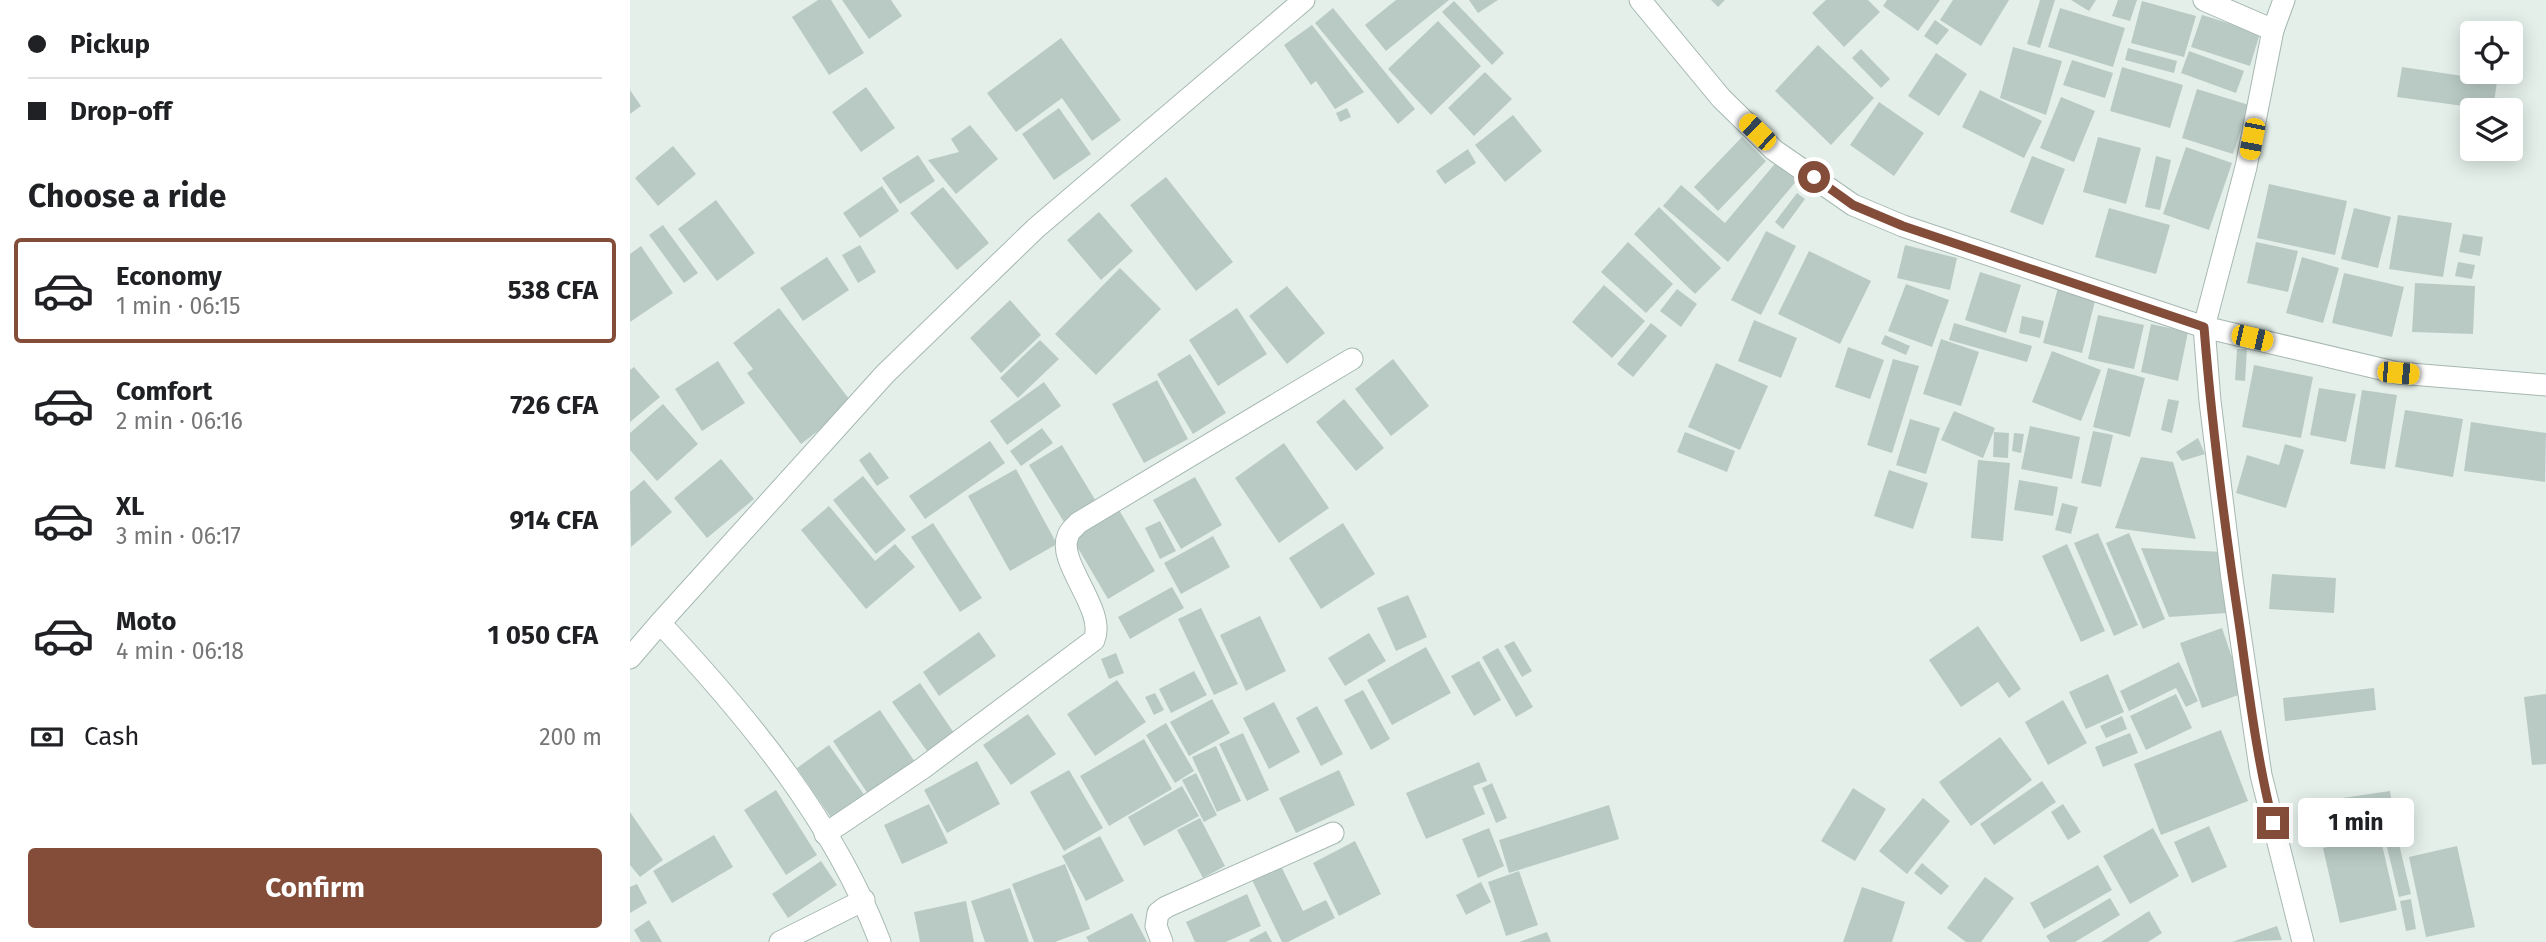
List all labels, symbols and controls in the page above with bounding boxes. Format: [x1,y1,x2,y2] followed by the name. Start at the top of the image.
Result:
[2460,21,2523,161] map controls
[2460,21,2523,84] button: locate
[70,29,150,60] text: Pickup
[70,96,172,127] text: Drop-off
[2460,98,2523,161] button: layers
[1735,110,1780,154] car
[2238,116,2267,162] car
[1798,161,1830,193] route start
[28,177,226,215] text: Choose a ride
[32,259,95,322] icon: car
[116,261,222,292] text: Economy
[508,275,598,306] text: 538 CFA
[116,292,241,320] text: 1 min · 06:15
[2230,323,2275,353] car
[2377,361,2420,385] car
[32,374,95,437] icon: car
[116,376,212,407] text: Comfort
[510,390,598,421] text: 726 CFA
[116,407,243,435] text: 2 min · 06:16
[32,489,95,552] icon: car
[116,491,144,522] text: XL
[509,505,598,536] text: 914 CFA
[116,522,241,550] text: 3 min · 06:17
[32,604,95,667] icon: car
[116,606,176,637] text: Moto
[488,620,598,651] text: 1 050 CFA
[116,637,244,665] text: 4 min · 06:18
[28,718,66,756] icon: cash
[84,721,140,752] text: Cash
[539,723,602,751] text: 200 m
[2298,798,2413,848] callout: 1 min
[2257,807,2289,839] route end
[2328,808,2384,836] text: 1 min
[28,848,602,928] button: Confirm

